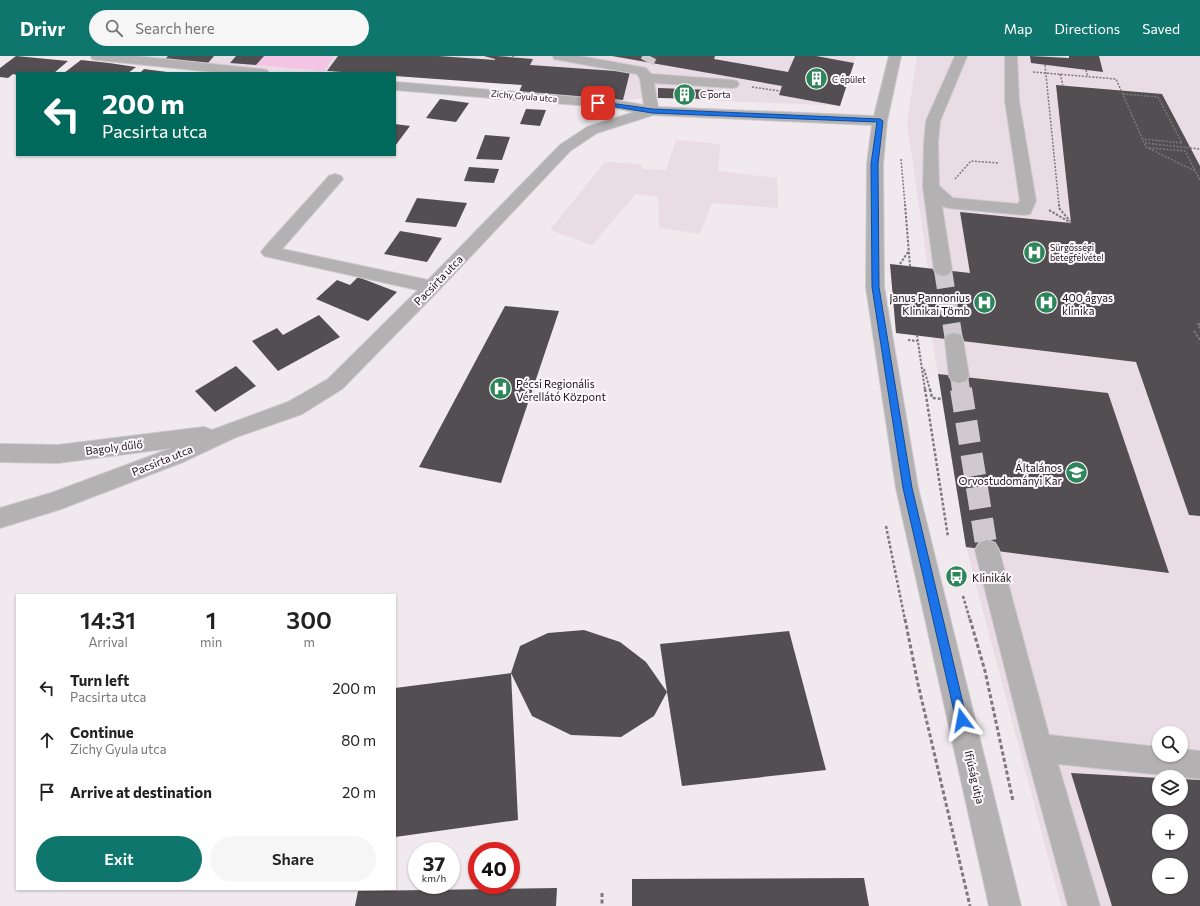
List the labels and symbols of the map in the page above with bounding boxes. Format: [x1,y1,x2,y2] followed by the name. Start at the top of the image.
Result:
[804,66,830,92] building icon: C épület
[832,74,866,85] place label: C épület
[672,81,698,107] building icon: C porta
[581,86,615,120] pin
[490,88,558,104] street label: Zichy Gyula utca
[700,89,731,100] place label: C porta
[1022,239,1048,265] hospital icon: Sürgősségi betegfelvétel
[1050,242,1103,263] place label: Sürgősségi betegfelvétel
[411,252,465,308] street label: Pacsirta utca
[972,290,998,316] hospital icon: Janus Pannonius Klinikai Tömb
[1034,290,1060,316] hospital icon: 400 ágyas klinika
[889,291,970,317] place label: Janus Pannonius Klinikai Tömb
[1062,291,1113,317] place label: 400 ágyas klinika
[487,376,513,402] hospital icon: Pécsi Regionális Vérellátó Központ
[516,377,606,403] place label: Pécsi Regionális Vérellátó Központ
[85,437,144,457] street label: Bagoly dűlő
[130,442,194,478] street label: Pacsirta utca
[959,460,1063,487] place label: Általános Orvostudományi Kar
[1064,460,1090,486] school or university icon: Általános Orvostudományi Kar
[943,564,969,590] bus stop icon: Klinikák
[972,571,1012,584] place label: Klinikák
[941,699,983,741] position arrow
[963,749,987,805] street label: Ifjúság útja
[468,842,520,894] speed limit sign: 40

